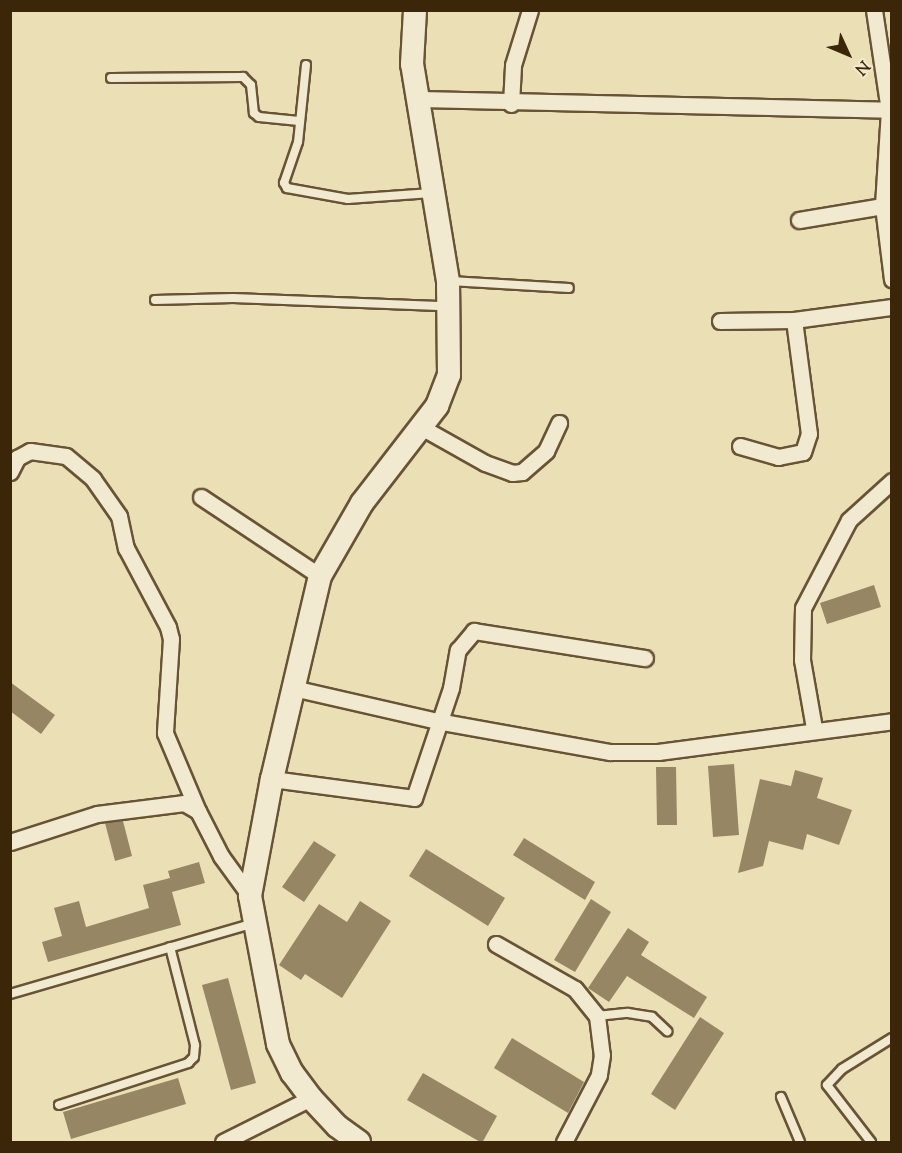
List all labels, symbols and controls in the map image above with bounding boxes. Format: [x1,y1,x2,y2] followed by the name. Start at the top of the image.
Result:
[818,24,878,84] north arrow
[849,54,874,79] text: N

